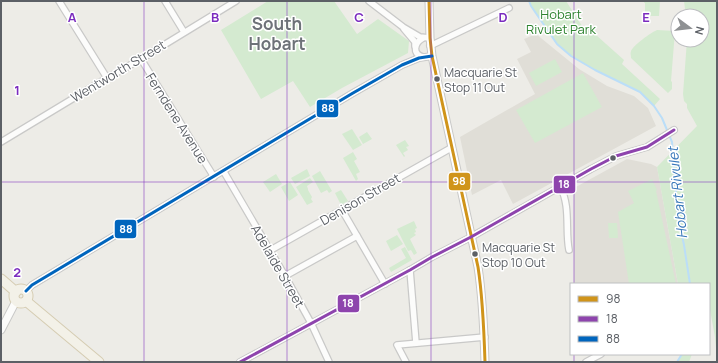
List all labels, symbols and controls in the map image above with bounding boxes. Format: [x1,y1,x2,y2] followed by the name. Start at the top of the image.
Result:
[526,5,597,38] park label: Hobart Rivulet Park
[68,8,77,26] text: A
[211,8,219,26] text: B
[354,8,364,26] text: C
[498,8,508,26] text: D
[642,8,650,26] text: E
[670,8,710,48] north arrow
[248,12,306,55] district label: South Hobart
[692,25,708,37] text: N
[67,36,169,106] street label: Wentworth Street
[444,64,517,96] place label: Macquarie St Stop 11 Out
[142,69,212,167] street label: Ferndene Avenue
[432,74,442,84] marker: Macquarie St Stop 11 Out
[14,81,20,99] text: 1
[316,99,339,118] line badge: 88
[321,100,335,115] text: 88
[663,145,691,240] water label: Hobart Rivulet
[608,153,618,163] unlabelled marker
[317,169,403,229] street label: Denison Street
[448,172,471,191] line badge: 98
[452,173,466,188] text: 98
[553,175,576,194] line badge: 18
[558,176,570,191] text: 18
[114,219,137,239] line badge: 88
[119,221,133,236] text: 88
[247,221,309,311] street label: Adelaide Street
[482,239,555,271] place label: Macquarie St Stop 10 Out
[470,249,480,259] marker: Macquarie St Stop 10 Out
[13,263,21,281] text: 2
[570,283,710,355] legend
[606,290,620,307] text: 98
[337,294,360,313] line badge: 18
[342,295,354,310] text: 18
[606,310,618,327] text: 18
[606,330,620,347] text: 88

